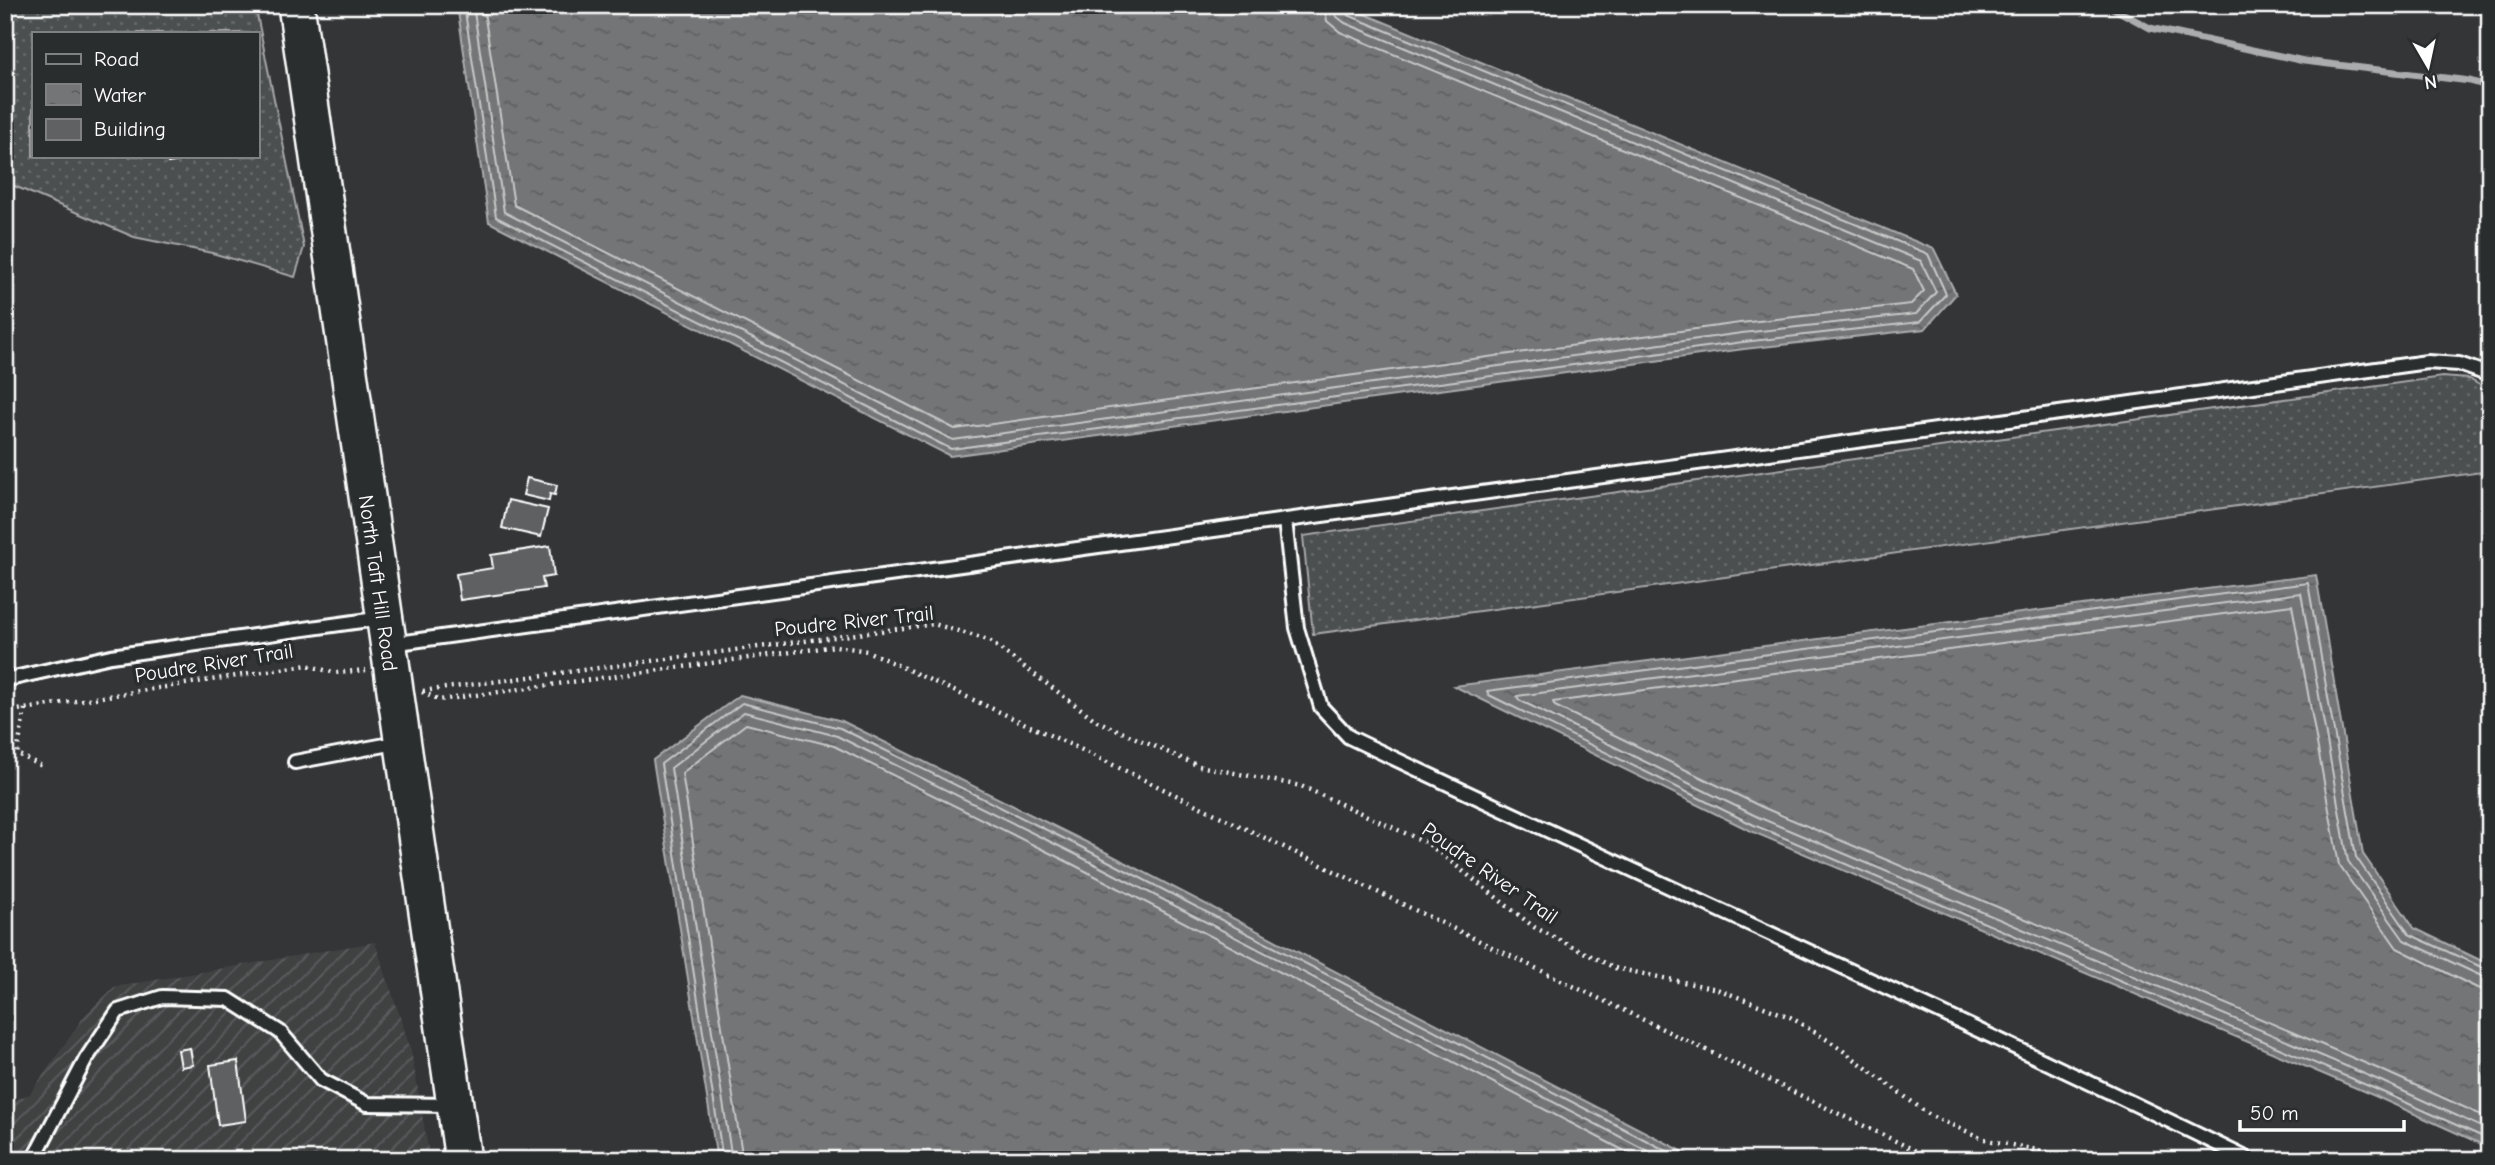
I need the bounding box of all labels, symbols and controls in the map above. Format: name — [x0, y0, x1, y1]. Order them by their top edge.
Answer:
legend — [32, 32, 259, 158]
north arrow — [2394, 32, 2464, 102]
text: Road — [94, 47, 139, 71]
text: N — [2423, 70, 2438, 94]
text: Water — [94, 83, 147, 107]
text: Building — [94, 117, 166, 141]
street label: North Taft Hill Road — [354, 493, 402, 673]
street label: Poudre River Trail — [773, 601, 935, 641]
street label: Poudre River Trail — [133, 639, 295, 687]
street label: Poudre River Trail — [1418, 817, 1562, 929]
scale bar — [2240, 1088, 2404, 1132]
text: 50 m — [2250, 1101, 2299, 1125]

